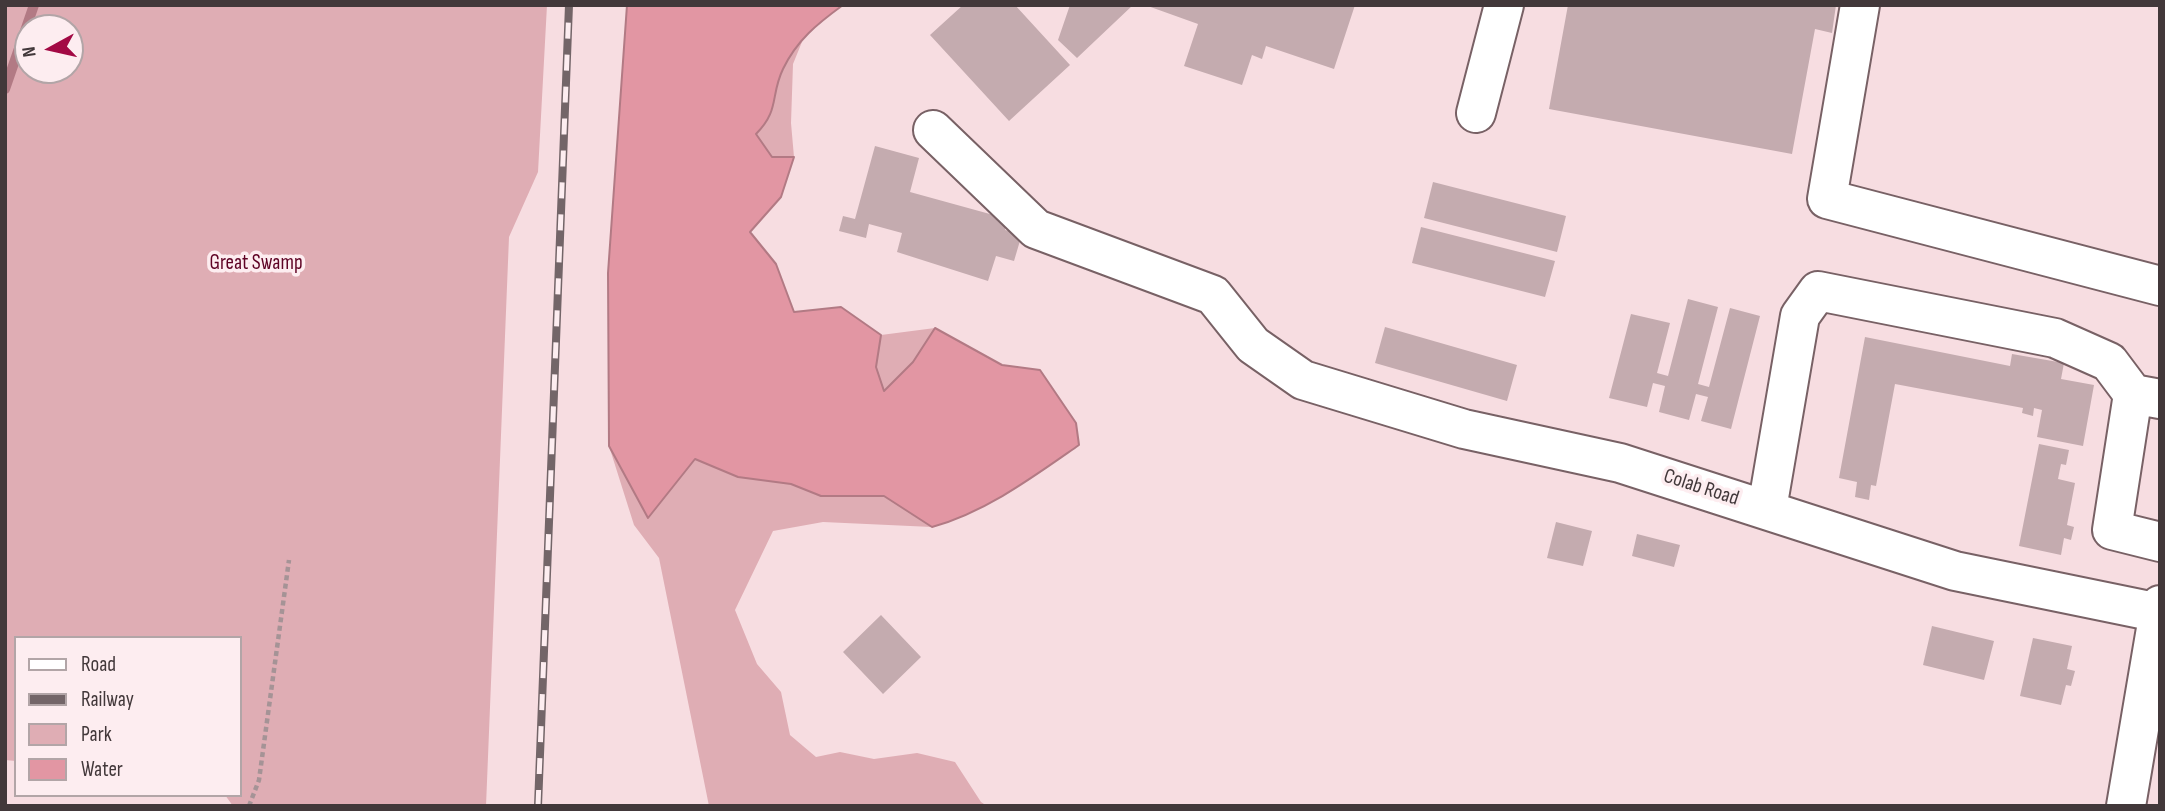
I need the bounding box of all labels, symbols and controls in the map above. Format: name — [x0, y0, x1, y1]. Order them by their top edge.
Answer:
north arrow — [14, 14, 84, 84]
text: N — [18, 45, 42, 58]
park label: Great Swamp — [209, 251, 303, 277]
street label: Colab Road — [1660, 464, 1742, 512]
legend — [14, 636, 242, 797]
text: Road — [81, 652, 116, 677]
text: Railway — [81, 687, 134, 712]
text: Park — [81, 722, 112, 747]
text: Water — [81, 757, 123, 782]

